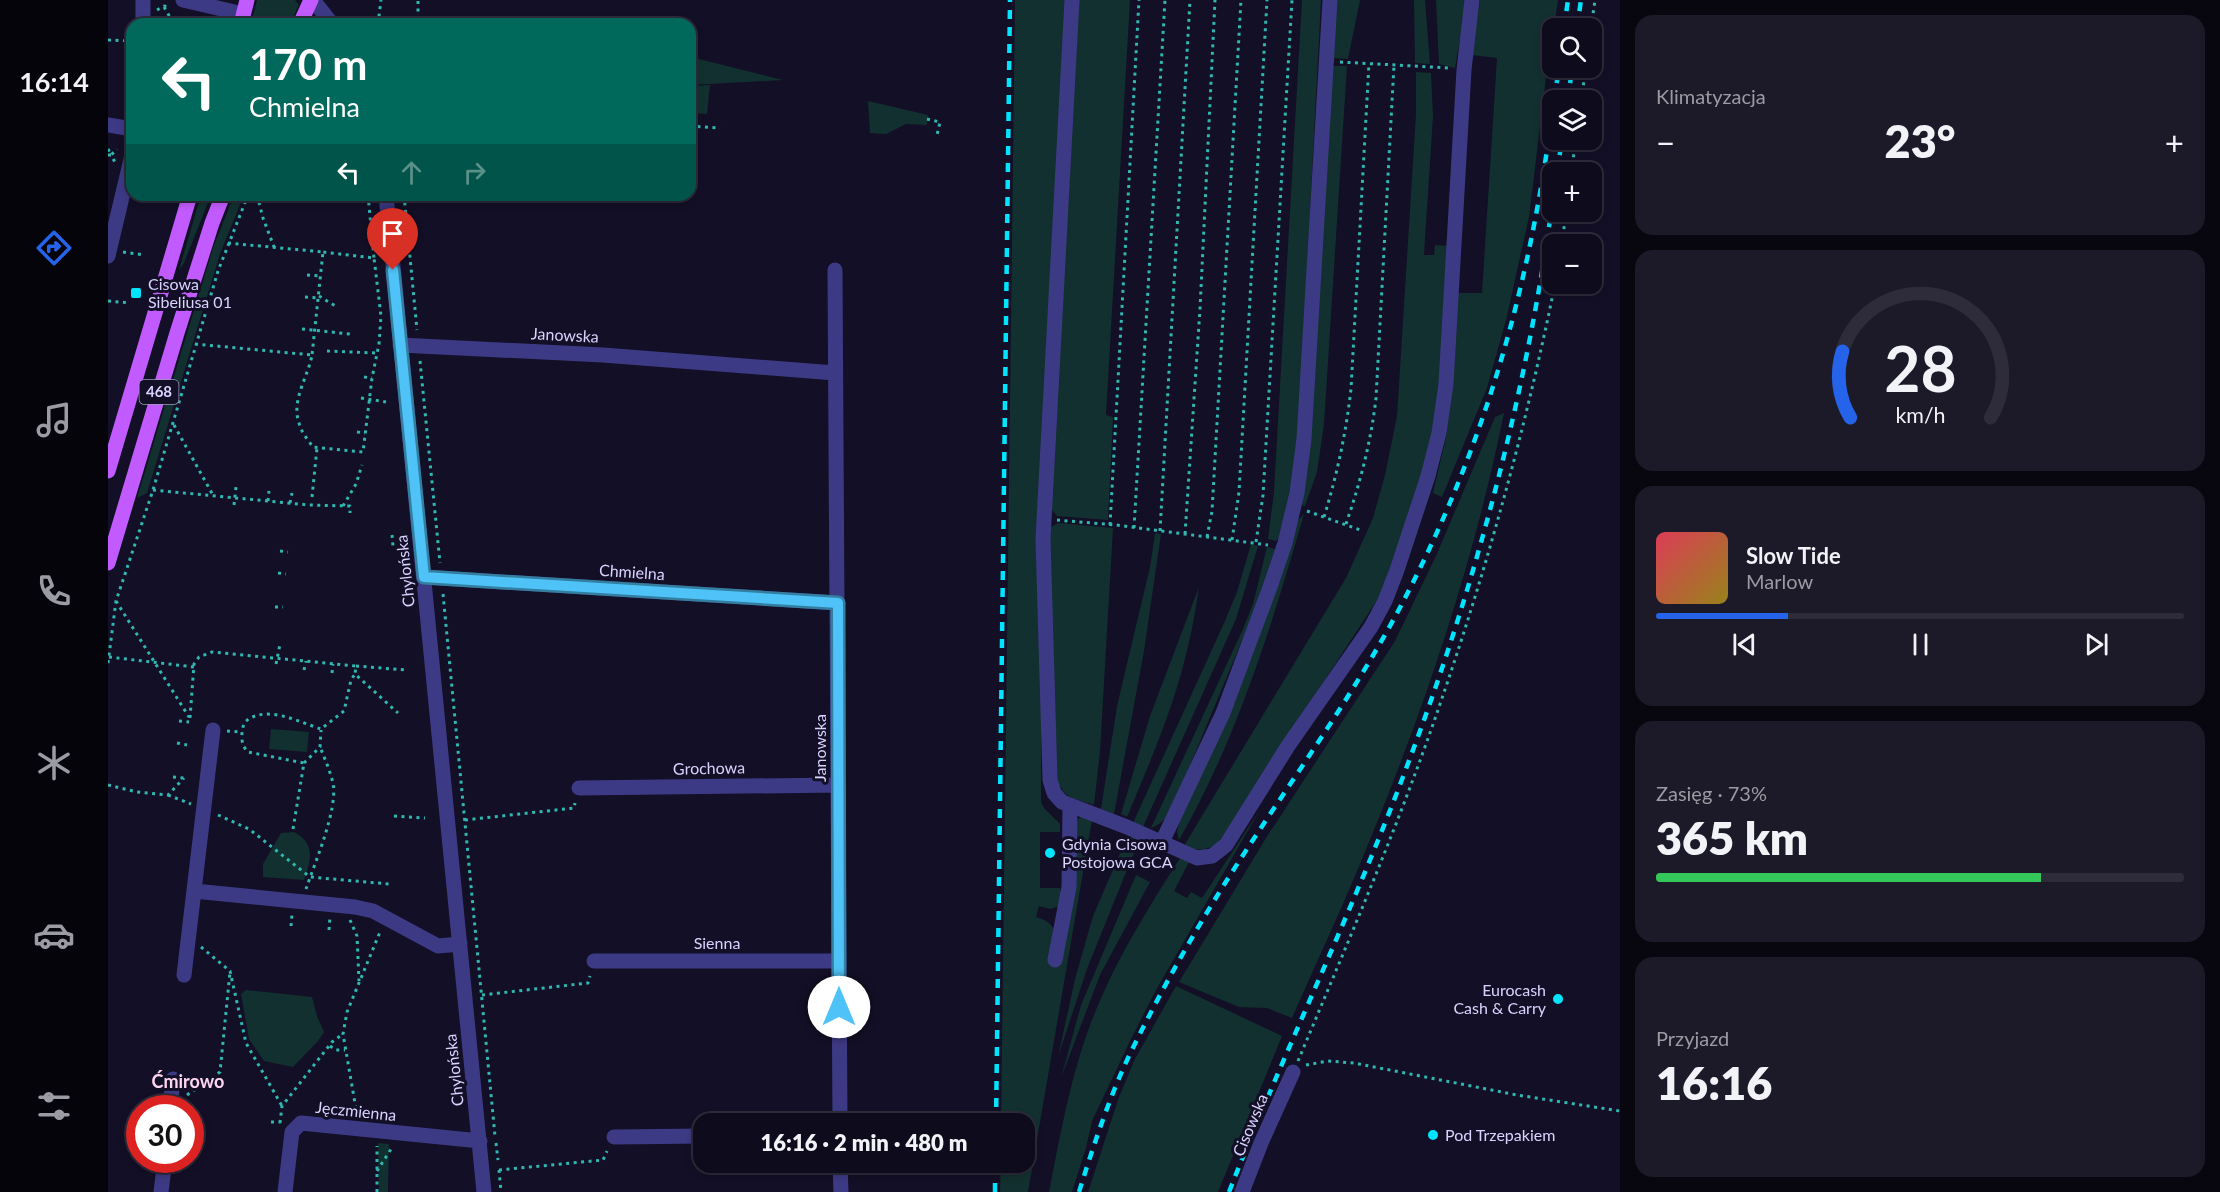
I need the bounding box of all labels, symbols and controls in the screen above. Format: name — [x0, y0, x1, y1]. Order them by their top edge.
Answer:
map controls — [1542, 18, 1602, 294]
button: search — [1542, 18, 1602, 78]
text: 170 m — [249, 39, 367, 89]
icon: left — [150, 42, 228, 120]
text: 16:14 — [19, 65, 89, 98]
text: Klimatyzacja — [1656, 84, 1766, 108]
text: Chmielna — [249, 90, 360, 123]
button: layers — [1542, 90, 1602, 150]
text: 23° — [1885, 114, 1955, 168]
text: − — [1656, 122, 1675, 162]
text: + — [2165, 122, 2184, 162]
icon: left — [332, 156, 365, 189]
icon: ahead — [395, 156, 428, 189]
icon: right — [458, 156, 491, 189]
button: + — [1542, 162, 1602, 222]
pin — [367, 208, 418, 270]
icon: arrive — [376, 217, 409, 250]
icon: directions — [33, 227, 75, 269]
button: − — [1542, 234, 1602, 294]
place label: Cisowa Sibeliusa 01 — [148, 274, 232, 311]
marker: Cisowa Sibeliusa 01 — [129, 286, 143, 300]
street label: Janowska — [531, 323, 599, 346]
text: 28 — [1884, 330, 1956, 405]
road number: 468 — [140, 380, 178, 404]
icon: music — [33, 399, 75, 441]
text: km/h — [1895, 402, 1945, 428]
street label: Chylońska — [391, 534, 418, 608]
text: Slow Tide — [1746, 542, 1841, 569]
street label: Chmielna — [599, 560, 665, 583]
text: Marlow — [1746, 569, 1813, 593]
icon: phone — [33, 570, 75, 612]
icon: previous — [1728, 628, 1761, 661]
icon: pause — [1904, 628, 1937, 661]
icon: next — [2080, 628, 2113, 661]
street label: Janowska — [810, 714, 829, 782]
icon: climate — [33, 742, 75, 784]
street label: Grochowa — [673, 757, 745, 778]
text: Zasięg · 73% — [1656, 781, 1767, 805]
text: 365 km — [1656, 811, 1808, 865]
place label: Gdynia Cisowa Postojowa GCA — [1062, 834, 1173, 871]
marker: Gdynia Cisowa Postojowa GCA — [1043, 846, 1057, 860]
icon: car — [33, 914, 75, 956]
street label: Sienna — [694, 933, 740, 952]
position arrow — [807, 975, 871, 1039]
place label: Eurocash Cash & Carry — [1453, 980, 1547, 1017]
marker: Eurocash Cash & Carry — [1551, 992, 1565, 1006]
text: Przyjazd — [1656, 1026, 1729, 1050]
street label: Chylońska — [440, 1033, 467, 1107]
text: 16:16 — [1656, 1056, 1772, 1110]
district label: Ćmirowo — [152, 1070, 224, 1092]
icon: filters — [33, 1085, 75, 1127]
street label: Cisowska — [1228, 1091, 1271, 1159]
speed limit sign: 30 — [126, 1095, 204, 1173]
street label: Jęczmienna — [315, 1097, 397, 1124]
place label: Pod Trzepakiem — [1445, 1125, 1555, 1144]
marker: Pod Trzepakiem — [1426, 1128, 1440, 1142]
text: 16:16 · 2 min · 480 m — [761, 1129, 967, 1156]

